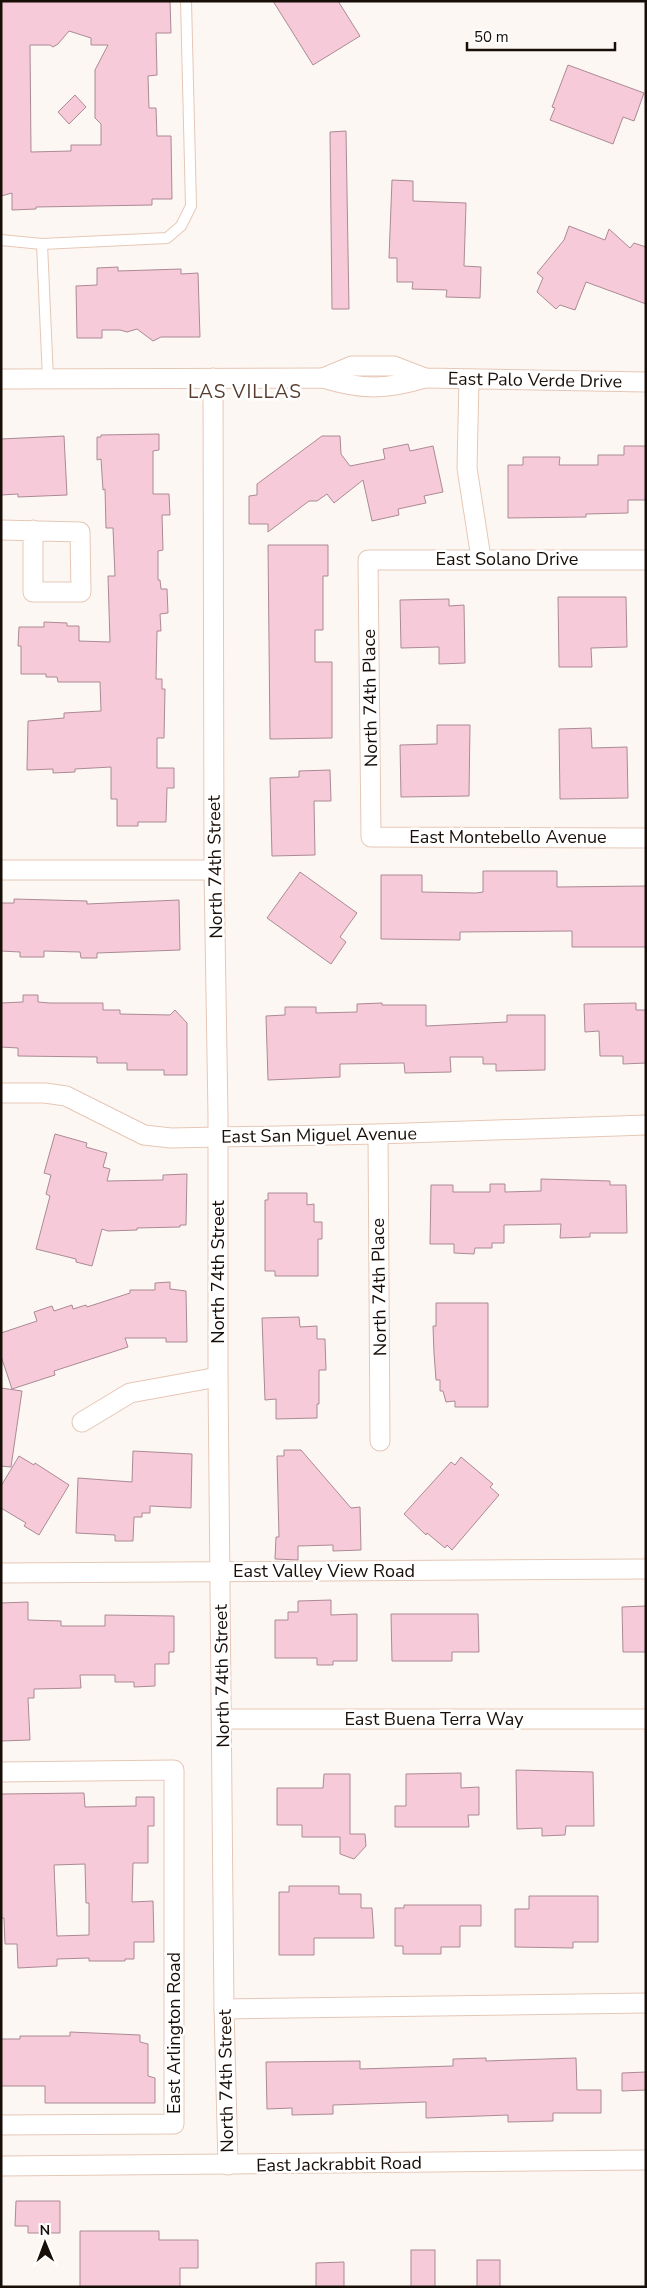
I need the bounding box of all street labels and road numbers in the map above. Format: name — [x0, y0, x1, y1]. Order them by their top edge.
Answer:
street label: East Palo Verde Drive — [448, 366, 622, 394]
street label: East Solano Drive — [436, 547, 578, 571]
street label: North 74th Place — [357, 629, 383, 767]
street label: North 74th Street — [202, 794, 228, 939]
street label: East Montebello Avenue — [409, 825, 607, 849]
street label: East San Miguel Avenue — [221, 1121, 417, 1149]
street label: North 74th Street — [206, 1200, 230, 1344]
street label: North 74th Place — [366, 1218, 392, 1356]
street label: East Valley View Road — [233, 1559, 415, 1583]
street label: North 74th Street — [209, 1603, 235, 1748]
street label: East Buena Terra Way — [344, 1707, 524, 1731]
street label: East Arlington Road — [162, 1952, 186, 2114]
street label: North 74th Street — [213, 2008, 239, 2153]
street label: East Jackrabbit Road — [256, 2151, 422, 2177]

